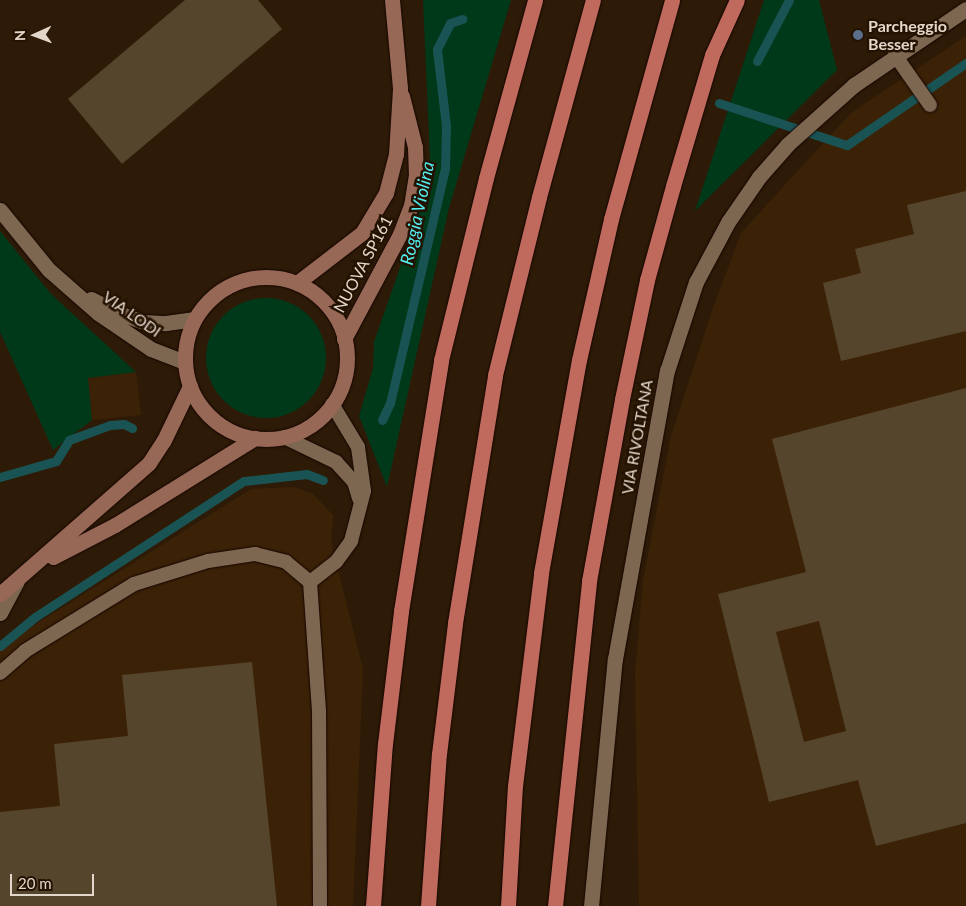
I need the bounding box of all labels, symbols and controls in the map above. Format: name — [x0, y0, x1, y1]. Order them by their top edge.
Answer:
north arrow — [10, 10, 60, 60]
place label: Parcheggio Besser — [868, 16, 947, 54]
marker: Parcheggio Besser — [852, 29, 864, 41]
text: N — [11, 30, 28, 41]
water label: Roggia Violina — [395, 159, 439, 267]
street label: NUOVA SP161 — [329, 212, 397, 316]
street label: VIA LODI — [99, 287, 165, 341]
street label: VIA RIVOLTANA — [617, 378, 657, 496]
scale bar — [12, 864, 96, 896]
text: 20 m — [18, 874, 52, 892]

